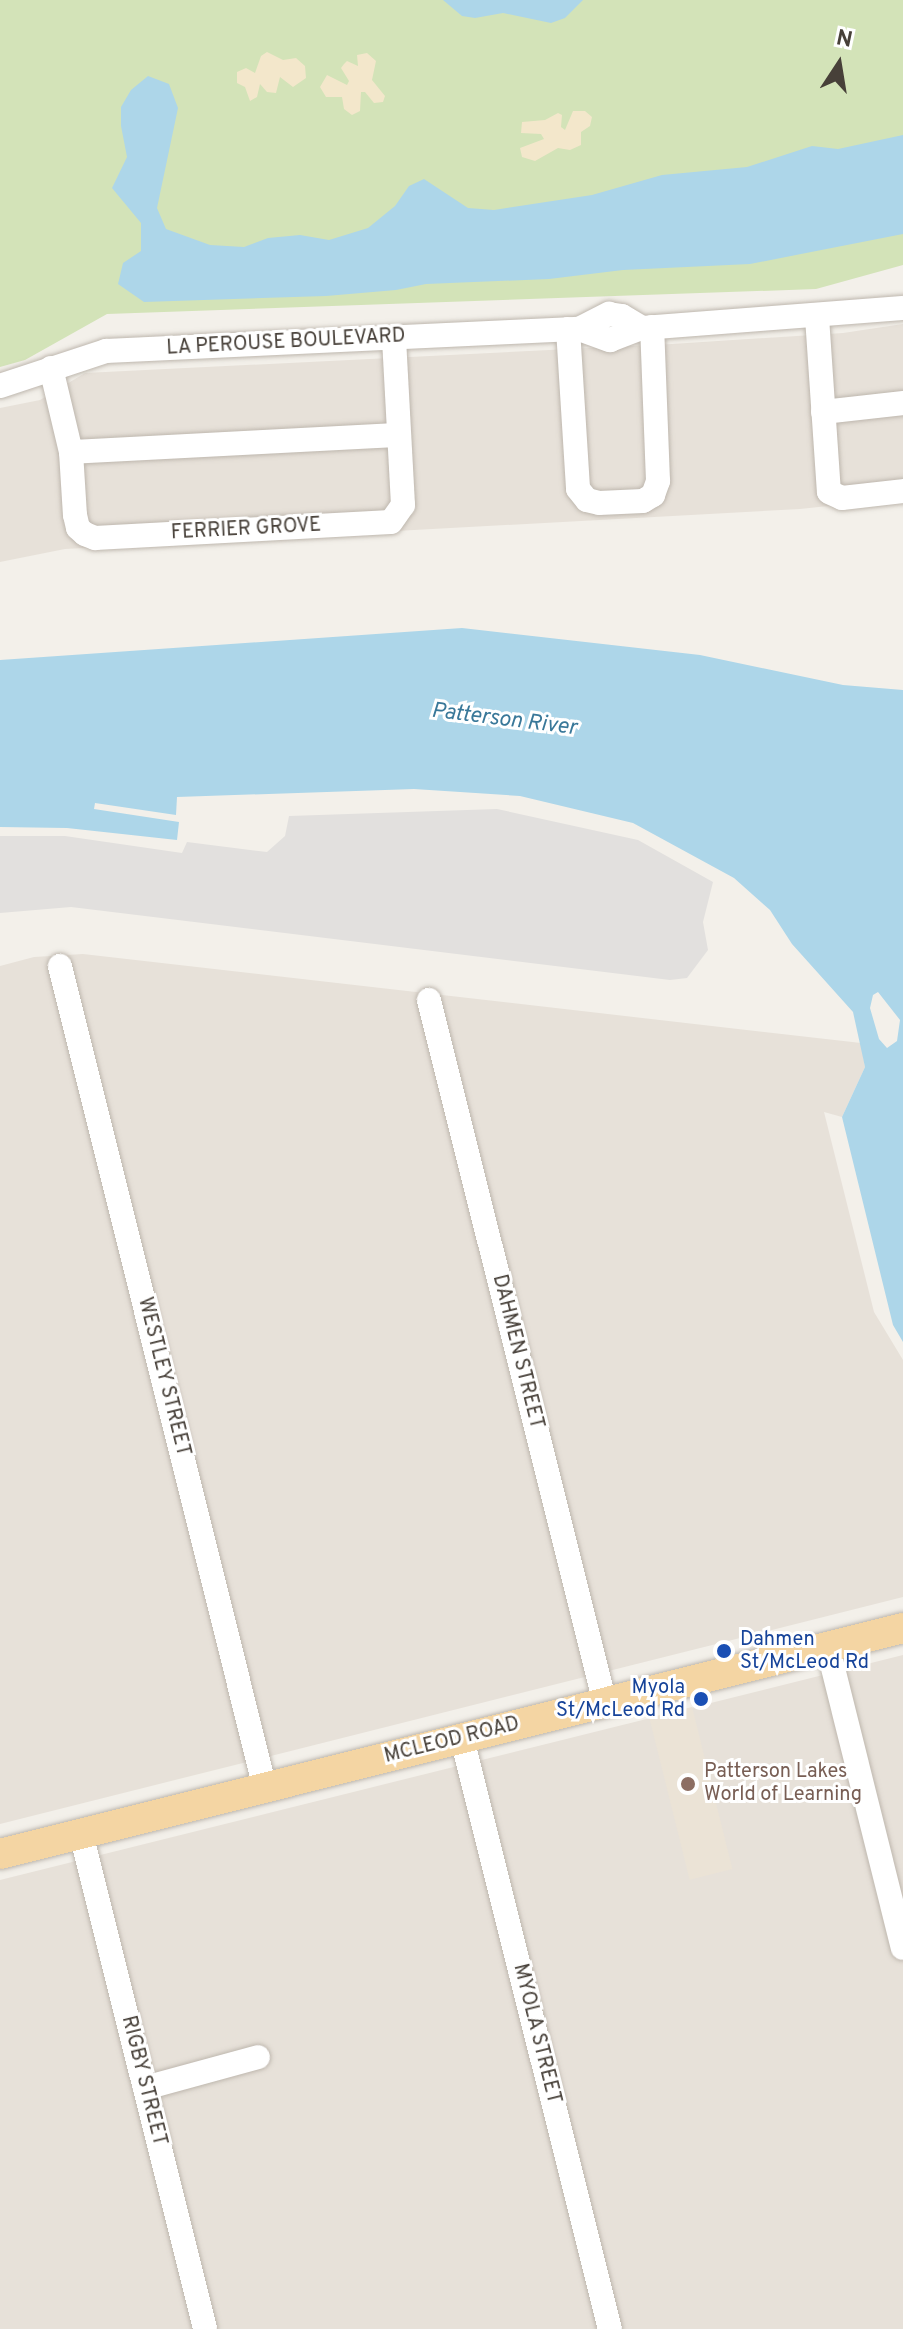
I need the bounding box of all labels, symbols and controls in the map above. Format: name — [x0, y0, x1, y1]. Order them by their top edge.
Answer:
north arrow — [799, 24, 879, 104]
text: N — [834, 25, 855, 55]
street label: LA PEROUSE BOULEVARD — [165, 325, 407, 361]
street label: FERRIER GROVE — [170, 514, 322, 546]
water label: Patterson River — [430, 698, 578, 742]
street label: DAHMEN STREET — [486, 1272, 548, 1432]
street label: WESTLEY STREET — [132, 1295, 194, 1459]
place label: Dahmen St/McLeod Rd — [740, 1628, 869, 1675]
marker: Dahmen St/McLeod Rd — [715, 1642, 733, 1660]
place label: Myola St/McLeod Rd — [556, 1676, 685, 1723]
marker: Myola St/McLeod Rd — [692, 1690, 710, 1708]
street label: MCLEOD ROAD — [382, 1713, 522, 1769]
place label: Patterson Lakes World of Learning — [704, 1760, 862, 1807]
marker: Patterson Lakes World of Learning — [679, 1775, 697, 1793]
street label: MYOLA STREET — [507, 1961, 565, 2107]
street label: RIGBY STREET — [115, 2013, 171, 2149]

